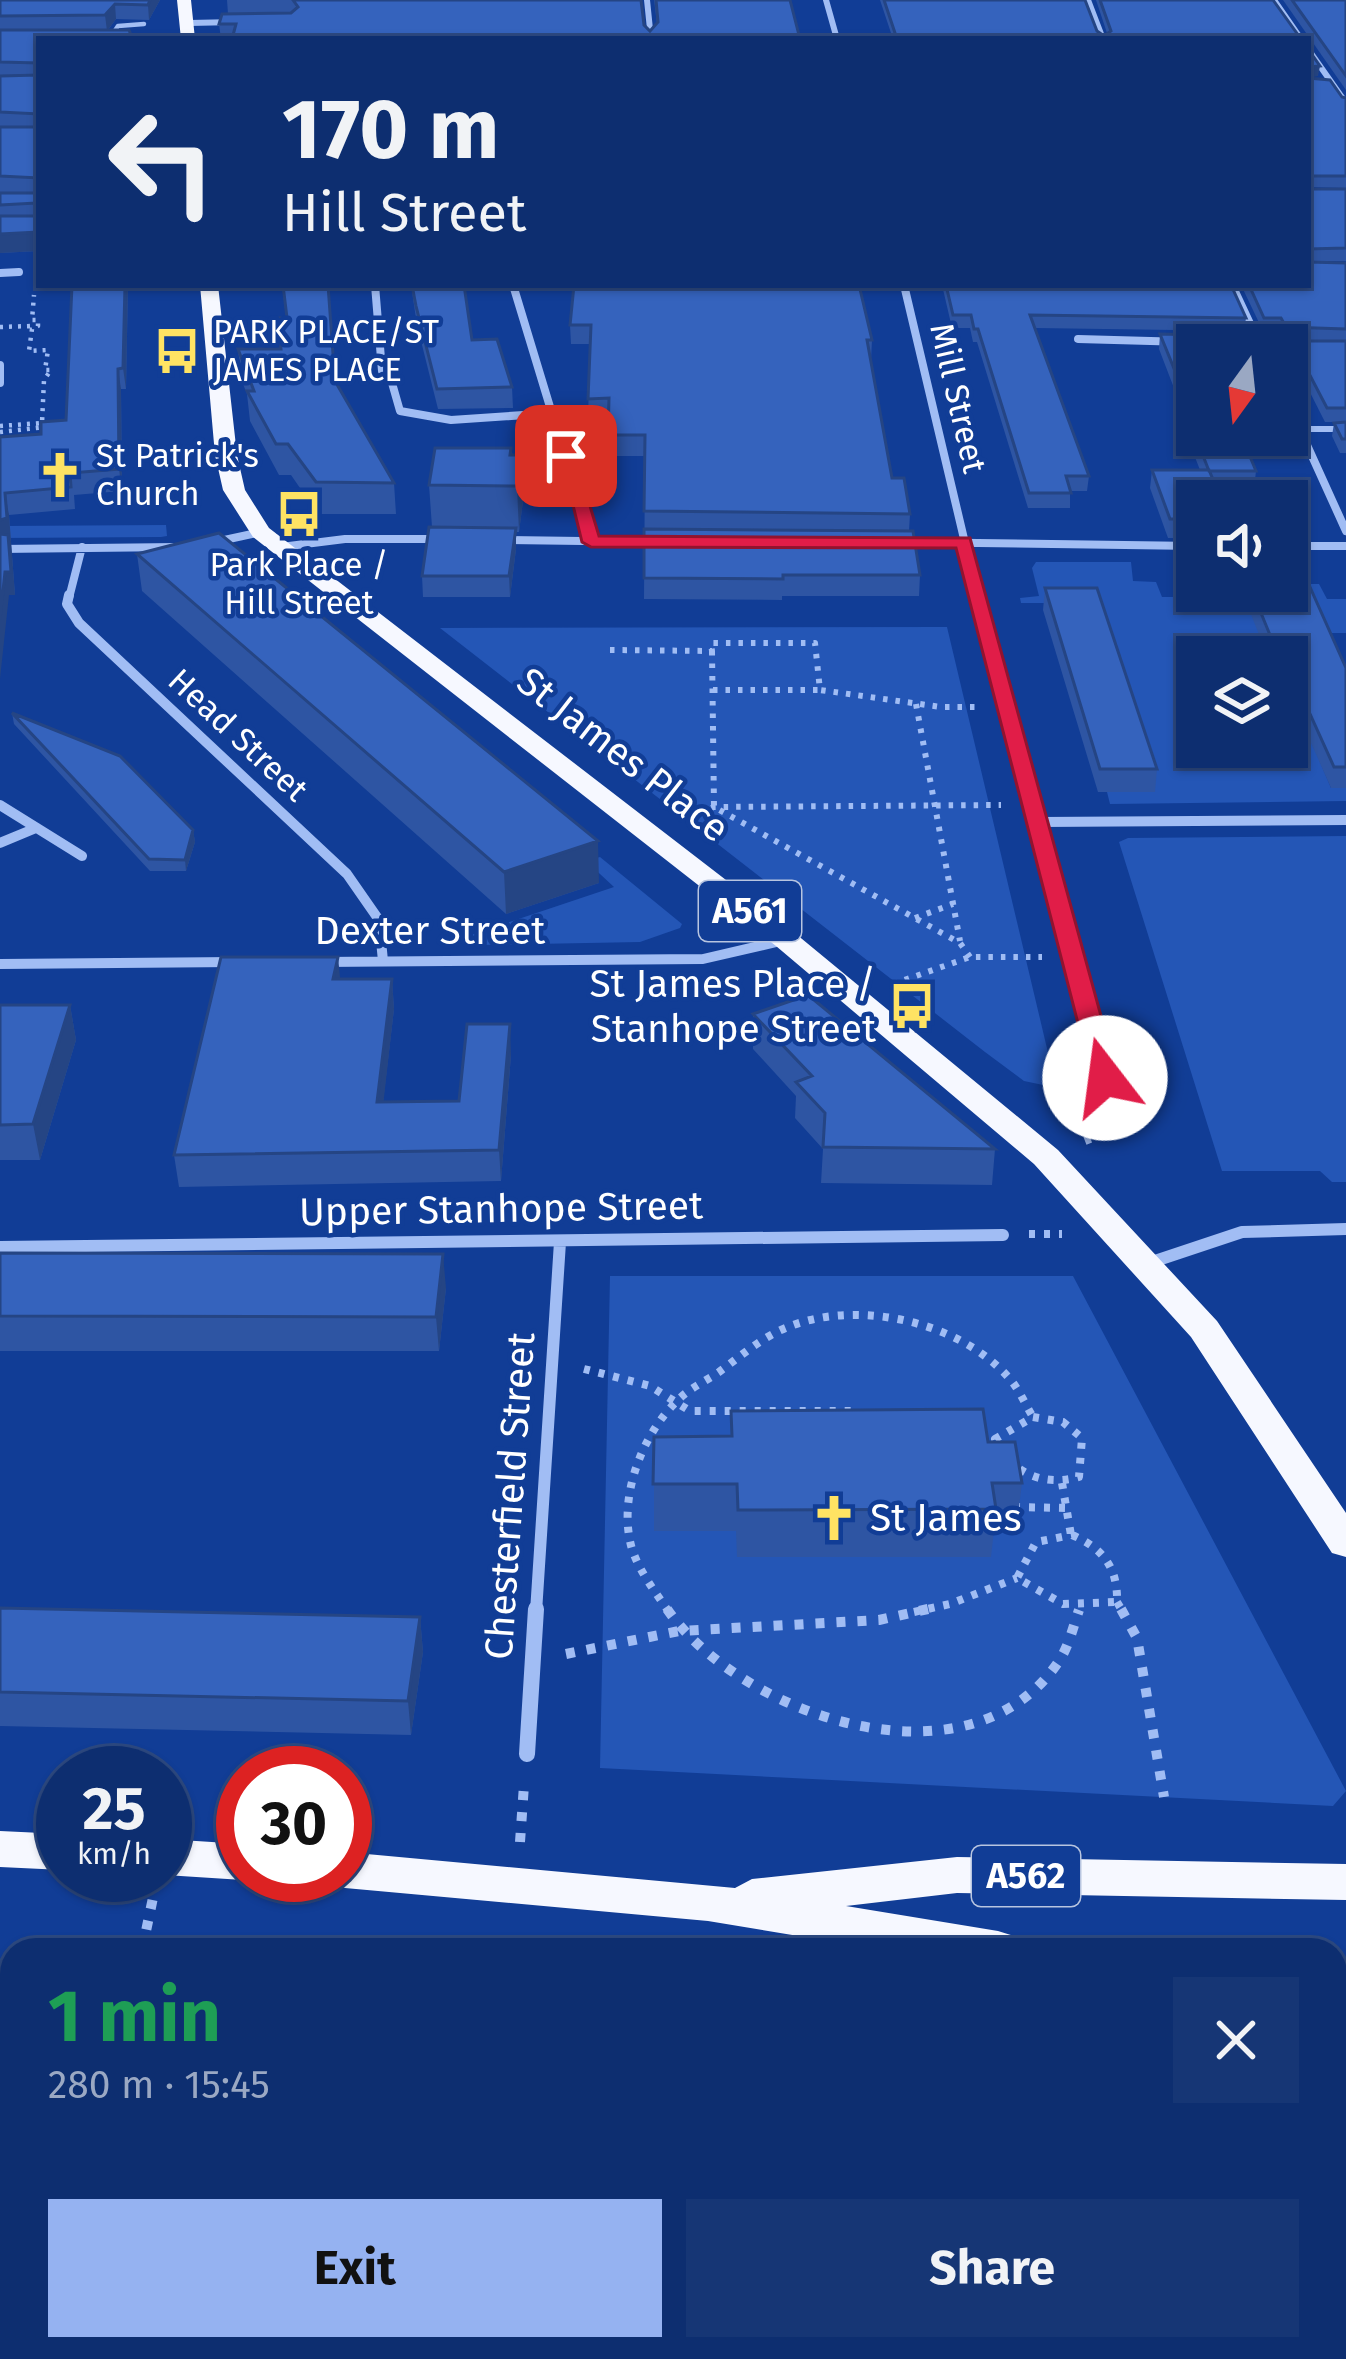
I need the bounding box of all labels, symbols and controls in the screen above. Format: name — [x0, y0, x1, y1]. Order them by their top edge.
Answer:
text: 170 m — [282, 79, 499, 180]
icon: left — [84, 84, 240, 240]
text: Hill Street — [282, 181, 526, 245]
place label: PARK PLACE/ST JAMES PLACE — [213, 312, 439, 390]
street label: Mill Street — [921, 319, 995, 477]
north arrow — [1176, 324, 1308, 456]
map controls — [1176, 324, 1308, 768]
bus stop icon: PARK PLACE/ST JAMES PLACE — [152, 326, 202, 376]
pin — [515, 405, 617, 507]
icon: arrive — [533, 423, 599, 489]
place label: St Patrick's Church — [96, 436, 259, 514]
church icon: St Patrick's Church — [35, 450, 85, 500]
button: sound — [1176, 480, 1308, 612]
bus stop icon: Park Place / Hill Street — [274, 489, 324, 539]
place label: Park Place / Hill Street — [210, 545, 389, 623]
button: layers — [1176, 636, 1308, 768]
street label: St James Place — [508, 658, 738, 852]
street label: Head Street — [160, 660, 316, 810]
road number: A561 — [699, 881, 801, 941]
street label: Dexter Street — [315, 908, 546, 954]
place label: St James Place / Stanhope Street — [590, 961, 877, 1052]
bus stop icon: St James Place / Stanhope Street — [887, 981, 937, 1031]
position arrow — [1042, 1015, 1168, 1141]
street label: Upper Stanhope Street — [299, 1182, 704, 1236]
street label: Chesterfield Street — [476, 1330, 544, 1661]
church icon: St James — [809, 1493, 859, 1543]
place label: St James — [870, 1495, 1022, 1541]
speed limit sign: 30 — [216, 1746, 372, 1902]
text: 25 — [82, 1773, 146, 1845]
text: km/h — [77, 1836, 151, 1872]
road number: A562 — [972, 1846, 1080, 1906]
text: 1 min — [48, 1974, 221, 2060]
button: close — [1173, 1977, 1299, 2103]
text: 280 m · 15:45 — [48, 2062, 270, 2108]
button: Exit — [48, 2199, 662, 2337]
button: Share — [686, 2199, 1299, 2337]

